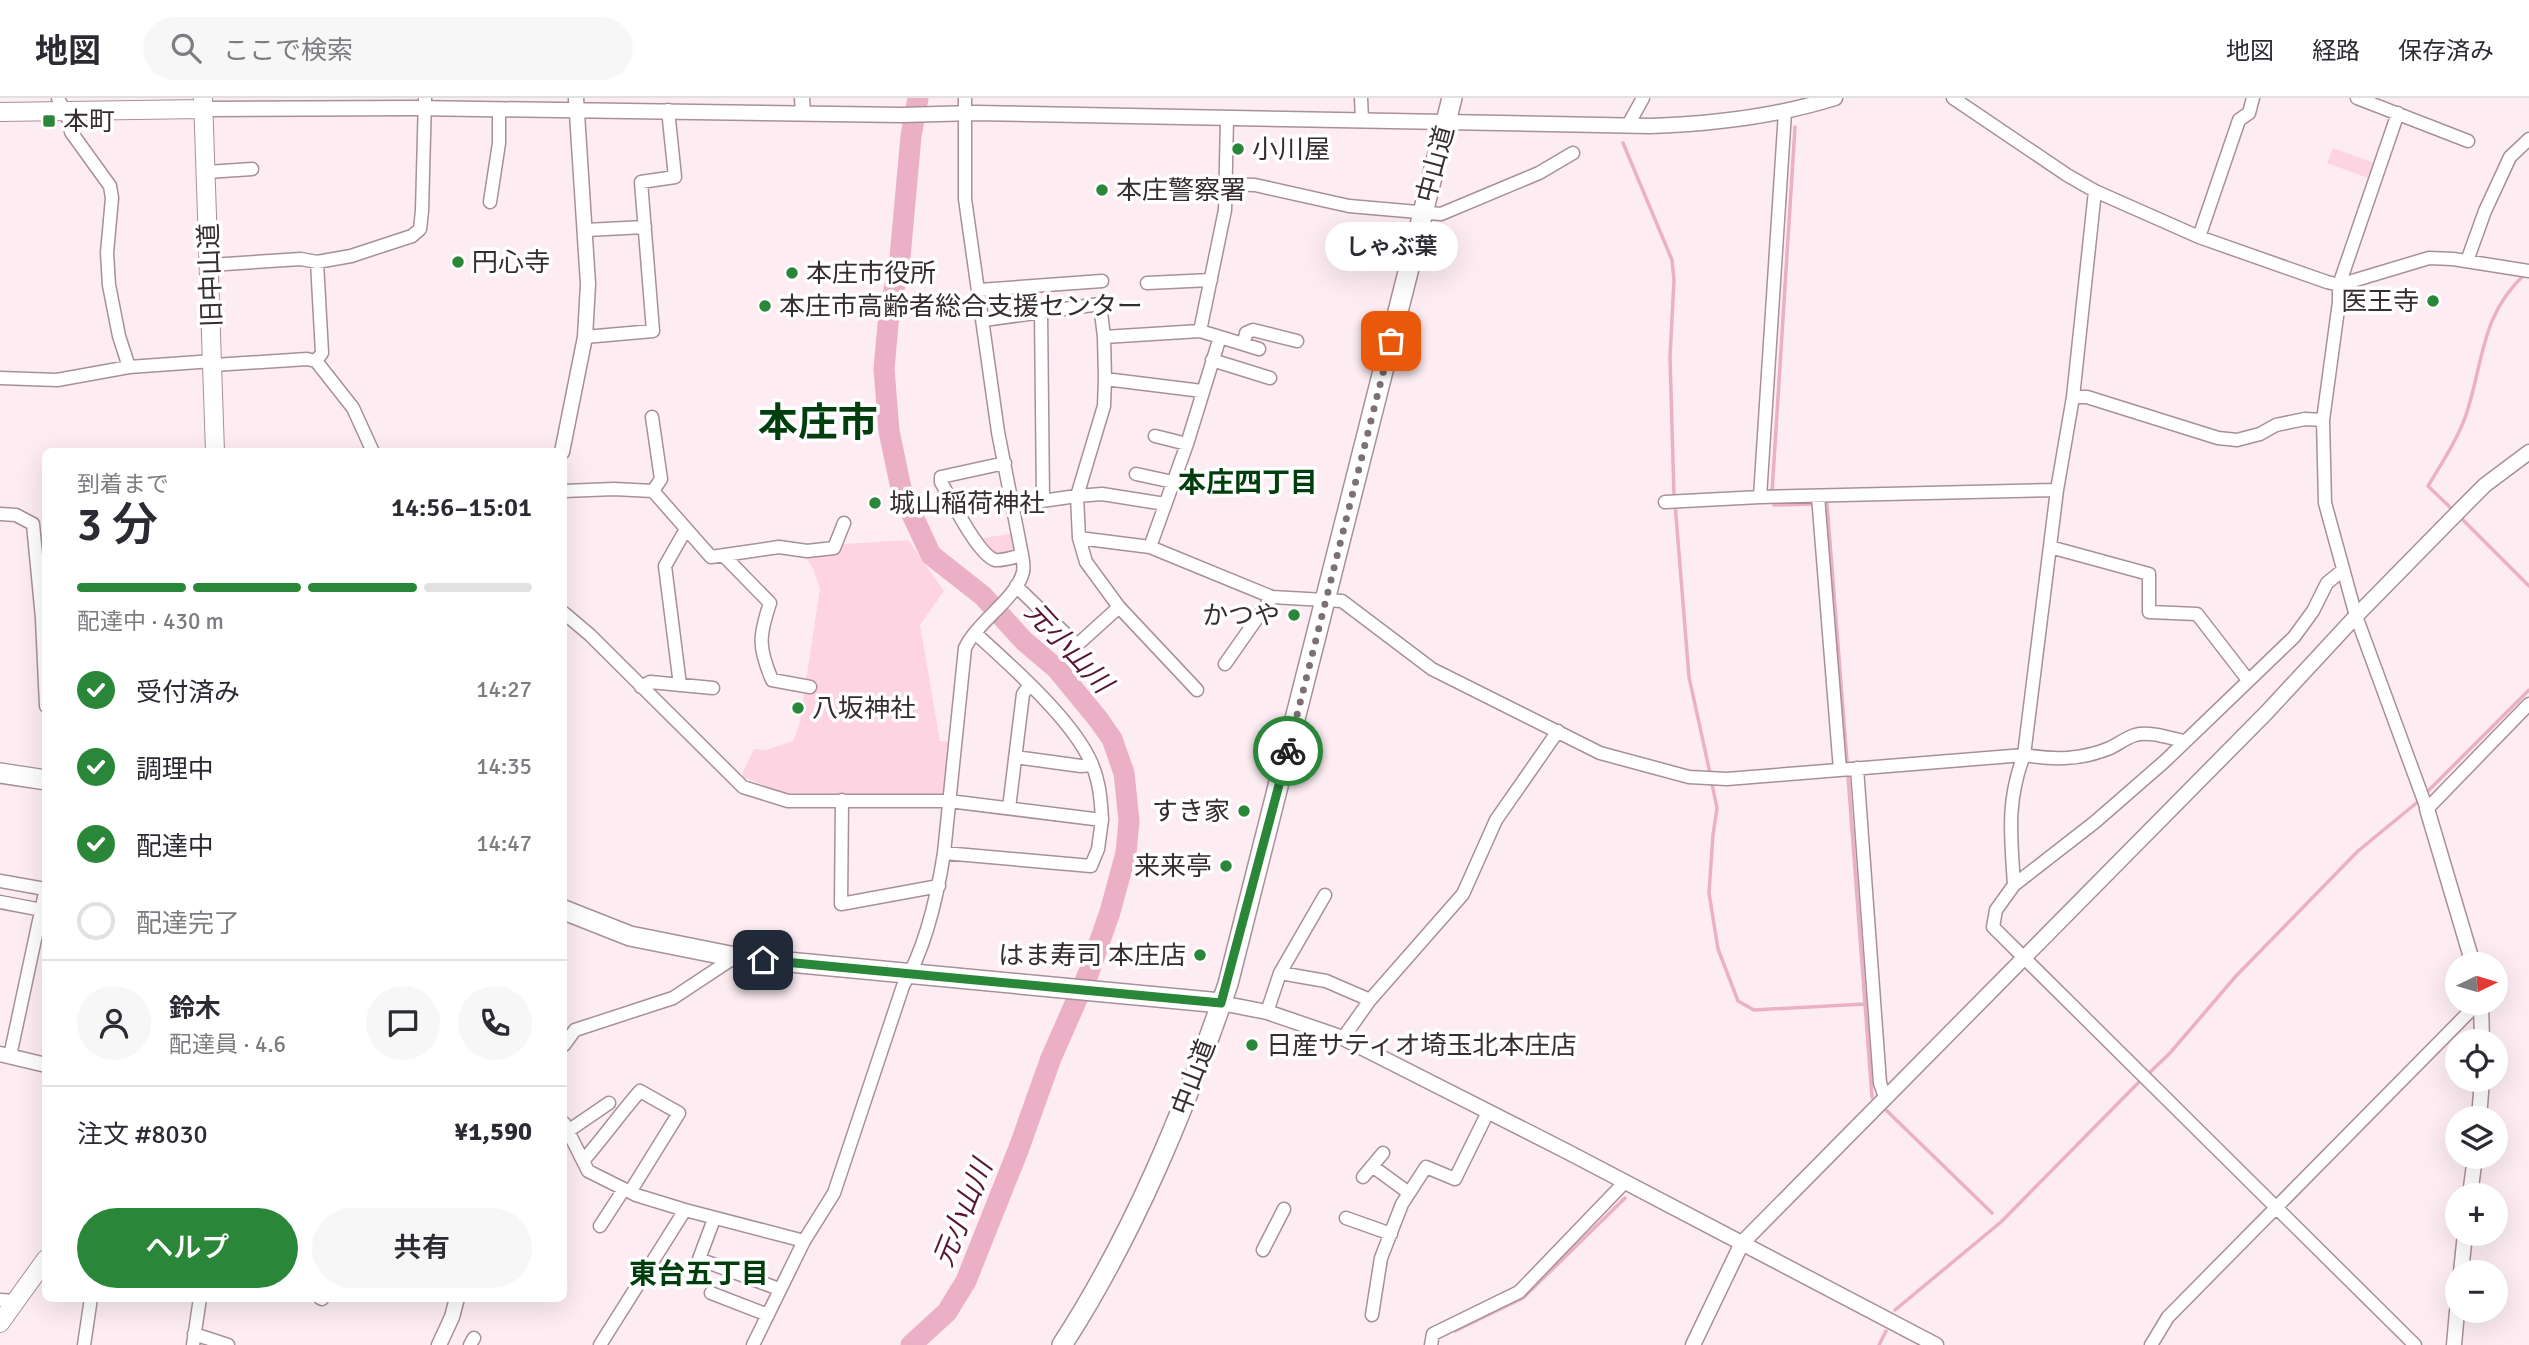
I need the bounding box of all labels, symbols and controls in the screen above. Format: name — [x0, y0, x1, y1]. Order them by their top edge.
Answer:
search box — [143, 17, 633, 80]
icon: search — [167, 29, 205, 67]
text: 地図 — [35, 31, 101, 72]
text: ここで検索 — [223, 35, 353, 67]
text: 地図 — [2226, 36, 2274, 66]
text: 経路 — [2312, 36, 2360, 66]
text: 保存済み — [2398, 36, 2494, 66]
place label: 本町 — [63, 106, 115, 138]
marker: 本町 — [41, 113, 57, 129]
street label: 中山道 — [1410, 122, 1462, 206]
place label: 小川屋 — [1252, 134, 1330, 166]
marker: 小川屋 — [1230, 141, 1246, 157]
place label: 本庄警察署 — [1116, 175, 1246, 207]
marker: 本庄警察署 — [1094, 182, 1110, 198]
street label: 旧中山道 — [193, 222, 229, 327]
callout: しゃぶ葉 — [1324, 222, 1458, 271]
text: しゃぶ葉 — [1346, 232, 1438, 261]
place label: 円心寺 — [472, 247, 550, 279]
marker: 円心寺 — [450, 254, 466, 270]
place label: 本庄市役所 — [806, 258, 936, 290]
marker: 本庄市役所 — [784, 265, 800, 281]
place label: 医王寺 — [2341, 286, 2419, 318]
place label: 本庄市高齢者総合支援センター — [779, 291, 1143, 323]
marker: 医王寺 — [2425, 293, 2441, 309]
marker: 本庄市高齢者総合支援センター — [757, 298, 773, 314]
pin — [1361, 311, 1421, 371]
icon: bag — [1372, 322, 1410, 360]
district label: 本庄市 — [758, 398, 878, 448]
district label: 本庄四丁目 — [1178, 466, 1318, 500]
text: 到着まで — [77, 470, 169, 499]
place label: 城山稲荷神社 — [889, 488, 1045, 520]
text: 14:56–15:01 — [391, 492, 532, 524]
marker: 城山稲荷神社 — [867, 495, 883, 511]
text: 3 分 — [77, 497, 158, 553]
water label: 元小山川 — [1018, 595, 1121, 702]
place label: かつや — [1202, 600, 1280, 632]
text: 配達中 · 430 m — [77, 607, 224, 636]
marker: かつや — [1286, 607, 1302, 623]
icon: check — [77, 671, 115, 709]
text: 14:27 — [476, 675, 532, 704]
text: 受付済み — [136, 677, 240, 709]
place label: 八坂神社 — [812, 693, 916, 725]
marker: 八坂神社 — [790, 700, 806, 716]
courier — [1253, 716, 1323, 786]
icon: bike — [1269, 732, 1307, 770]
icon: check — [77, 748, 115, 786]
text: 14:35 — [476, 752, 532, 781]
text: 調理中 — [136, 754, 214, 786]
place label: すき家 — [1152, 796, 1230, 828]
marker: すき家 — [1236, 803, 1252, 819]
icon: check — [77, 825, 115, 863]
text: 14:47 — [476, 829, 532, 858]
text: 配達中 — [136, 831, 214, 863]
place label: 来来亭 — [1134, 851, 1212, 883]
marker: 来来亭 — [1218, 858, 1234, 874]
text: 配達完了 — [136, 908, 240, 940]
pin — [733, 930, 793, 990]
place label: はま寿司 本庄店 — [998, 940, 1186, 972]
icon: home — [744, 941, 782, 979]
marker: はま寿司 本庄店 — [1192, 947, 1208, 963]
north arrow — [2445, 952, 2508, 1015]
map controls — [2445, 952, 2508, 1323]
button: person — [77, 986, 151, 1060]
button: chat — [366, 986, 440, 1060]
button: phone — [458, 986, 532, 1060]
text: 鈴木 — [169, 993, 221, 1025]
button: locate — [2445, 1029, 2508, 1092]
text: 配達員 · 4.6 — [169, 1030, 286, 1059]
place label: 日産サティオ埼玉北本庄店 — [1266, 1030, 1576, 1062]
street label: 中山道 — [1165, 1035, 1223, 1120]
marker: 日産サティオ埼玉北本庄店 — [1244, 1037, 1260, 1053]
button: layers — [2445, 1106, 2508, 1169]
text: ¥1,590 — [454, 1116, 532, 1148]
text: 注文 #8030 — [77, 1119, 208, 1151]
water label: 元小山川 — [926, 1152, 1001, 1272]
button: + — [2445, 1183, 2508, 1246]
button: ヘルプ — [77, 1208, 298, 1288]
button: 共有 — [312, 1208, 532, 1288]
district label: 東台五丁目 — [629, 1257, 769, 1291]
button: − — [2445, 1260, 2508, 1323]

